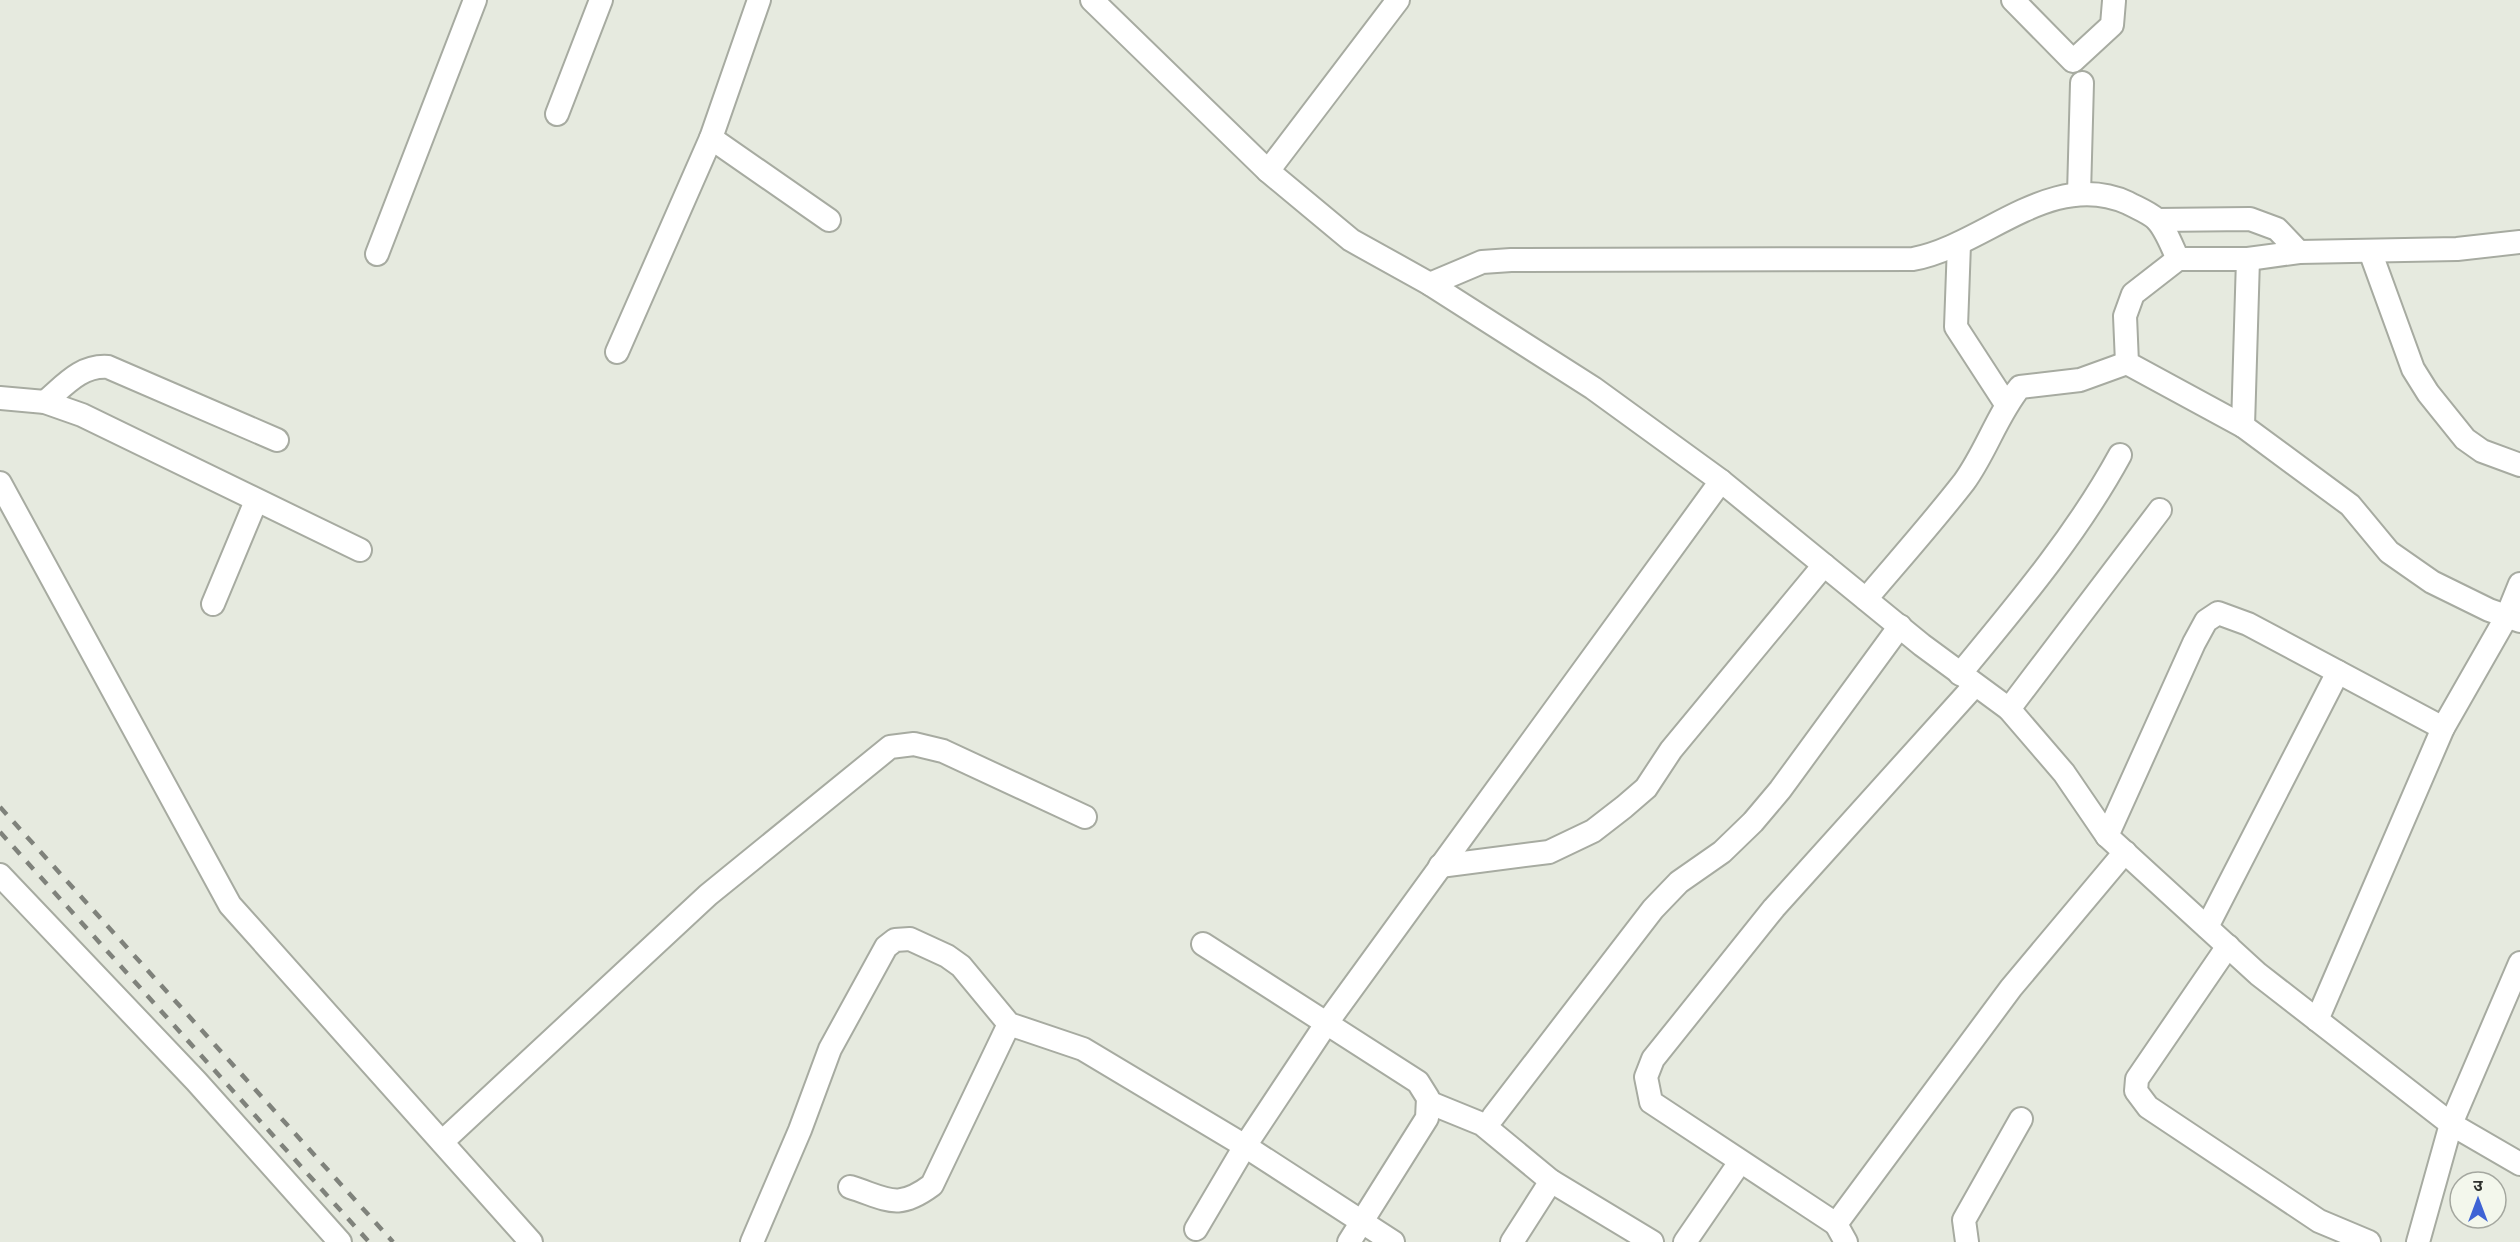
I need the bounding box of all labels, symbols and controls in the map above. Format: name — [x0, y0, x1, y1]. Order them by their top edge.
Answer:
north arrow — [2448, 1170, 2508, 1230]
text: उ — [2473, 1176, 2483, 1195]

